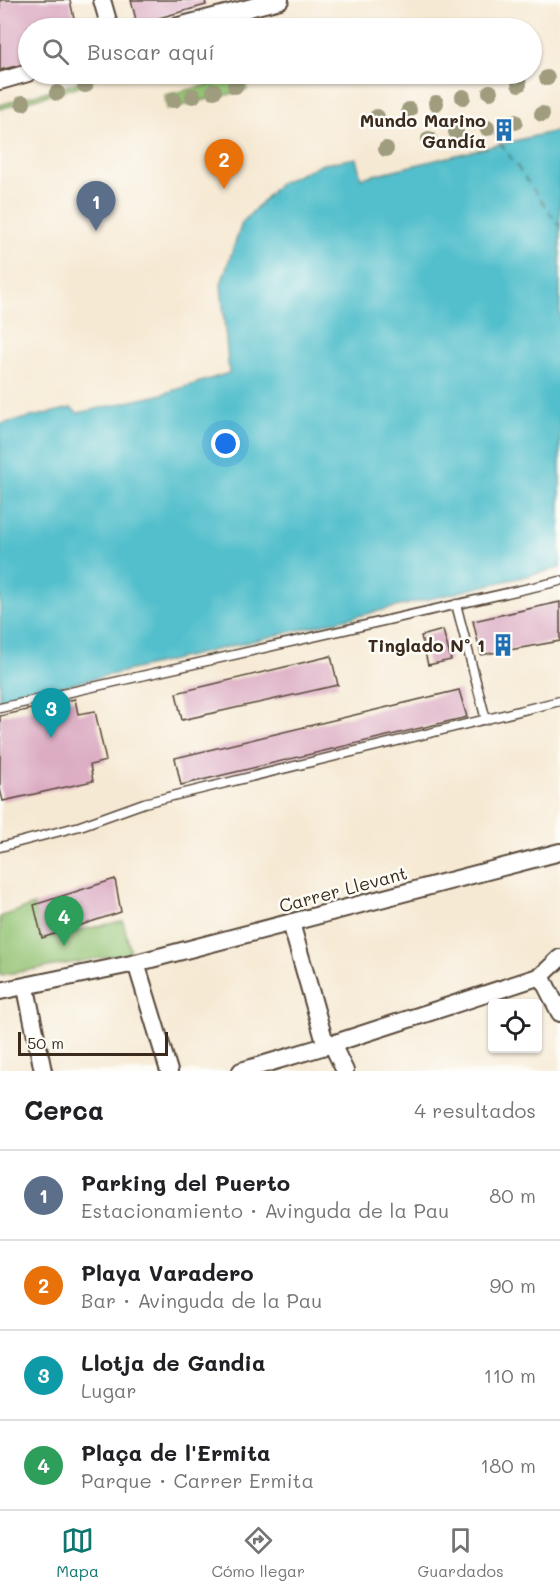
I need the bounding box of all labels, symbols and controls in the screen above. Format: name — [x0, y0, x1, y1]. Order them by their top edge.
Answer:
search box — [18, 18, 542, 84]
icon: search — [39, 35, 72, 68]
text: Buscar aquí — [87, 37, 215, 66]
place label: Mundo Marino Gandía — [360, 108, 486, 153]
building icon: Mundo Marino Gandía — [491, 117, 517, 143]
pin: 2 — [204, 140, 244, 189]
pin: 1 — [76, 182, 116, 231]
your location — [211, 429, 240, 458]
building icon: Tinglado Nº 1 — [490, 632, 516, 658]
place label: Tinglado Nº 1 — [368, 633, 485, 657]
pin: 3 — [32, 688, 70, 738]
street label: Carrer Llevant — [276, 860, 410, 918]
pin: 4 — [44, 896, 84, 946]
map controls — [488, 999, 542, 1053]
button: locate — [488, 999, 542, 1053]
scale bar — [18, 1029, 168, 1056]
text: 50 m — [27, 1032, 64, 1053]
text: Cerca — [24, 1093, 104, 1127]
text: 4 resultados — [414, 1097, 536, 1123]
text: Parking del Puerto — [81, 1168, 290, 1197]
text: 1 — [39, 1182, 48, 1208]
text: 80 m — [489, 1182, 536, 1208]
text: Estacionamiento · Avinguda de la Pau — [81, 1197, 449, 1223]
text: Playa Varadero — [81, 1258, 254, 1287]
text: 2 — [38, 1272, 49, 1298]
text: 90 m — [490, 1272, 536, 1298]
text: Bar · Avinguda de la Pau — [81, 1287, 322, 1313]
text: Llotja de Gandia — [81, 1348, 265, 1377]
text: 3 — [38, 1362, 50, 1388]
text: 110 m — [483, 1362, 536, 1388]
text: Lugar — [81, 1377, 137, 1403]
text: Plaça de l'Ermita — [81, 1438, 271, 1467]
text: 4 — [37, 1452, 50, 1478]
text: 180 m — [480, 1452, 536, 1478]
text: Parque · Carrer Ermita — [81, 1467, 314, 1493]
tab: Mapa — [56, 1524, 99, 1581]
tab: Cómo llegar — [211, 1524, 305, 1581]
tab: Guardados — [418, 1524, 504, 1581]

